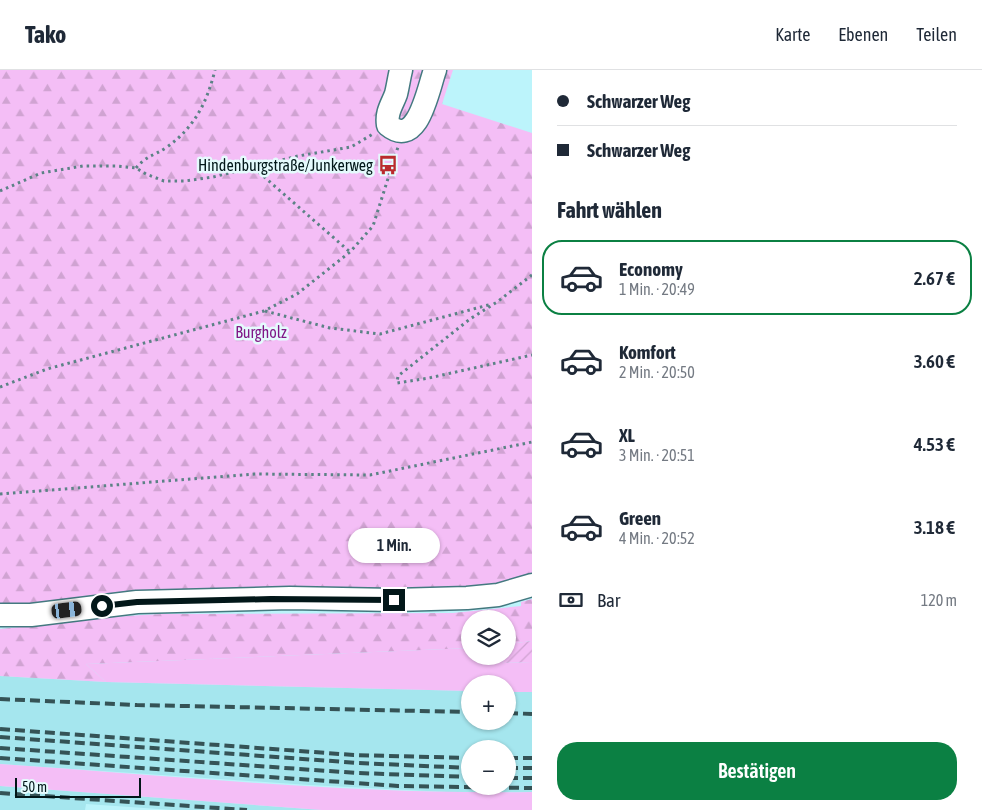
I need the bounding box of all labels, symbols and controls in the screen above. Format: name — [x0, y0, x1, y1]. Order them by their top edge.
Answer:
text: Tako — [25, 21, 66, 48]
text: Karte — [775, 24, 810, 45]
text: Ebenen — [838, 24, 888, 45]
text: Teilen — [916, 24, 957, 45]
text: Schwarzer Weg — [587, 90, 690, 112]
text: Schwarzer Weg — [587, 139, 690, 161]
bus stop icon: Hindenburgstraße/Junkerweg — [377, 154, 399, 176]
place label: Hindenburgstraße/Junkerweg — [198, 156, 373, 175]
text: Fahrt wählen — [557, 197, 662, 223]
icon: car — [559, 255, 604, 300]
text: Economy — [619, 258, 683, 280]
text: 2.67 € — [914, 267, 955, 289]
text: 1 Min. · 20:49 — [619, 280, 695, 298]
park label: Burgholz — [235, 323, 287, 342]
icon: car — [559, 338, 604, 383]
text: Komfort — [619, 341, 676, 363]
text: 3.60 € — [914, 350, 955, 372]
text: 2 Min. · 20:50 — [619, 363, 695, 381]
icon: car — [559, 421, 604, 466]
text: XL — [619, 424, 635, 446]
text: 4.53 € — [914, 433, 955, 455]
text: 3 Min. · 20:51 — [619, 446, 695, 464]
icon: car — [559, 504, 604, 549]
text: Green — [619, 507, 661, 529]
text: 3.18 € — [914, 516, 955, 538]
callout: 1 Min. — [348, 528, 440, 562]
text: 4 Min. · 20:52 — [619, 529, 695, 547]
text: 1 Min. — [377, 536, 411, 554]
icon: cash — [557, 586, 585, 614]
route end — [383, 589, 405, 611]
text: Bar — [597, 589, 620, 611]
text: 120 m — [921, 591, 957, 609]
route start — [91, 595, 113, 617]
car — [51, 601, 82, 619]
map controls — [461, 610, 516, 795]
button: layers — [461, 610, 516, 665]
button: + — [461, 675, 516, 730]
button: − — [461, 740, 516, 795]
button: Bestätigen — [557, 742, 957, 800]
scale bar — [15, 775, 141, 798]
text: 50 m — [22, 779, 47, 795]

